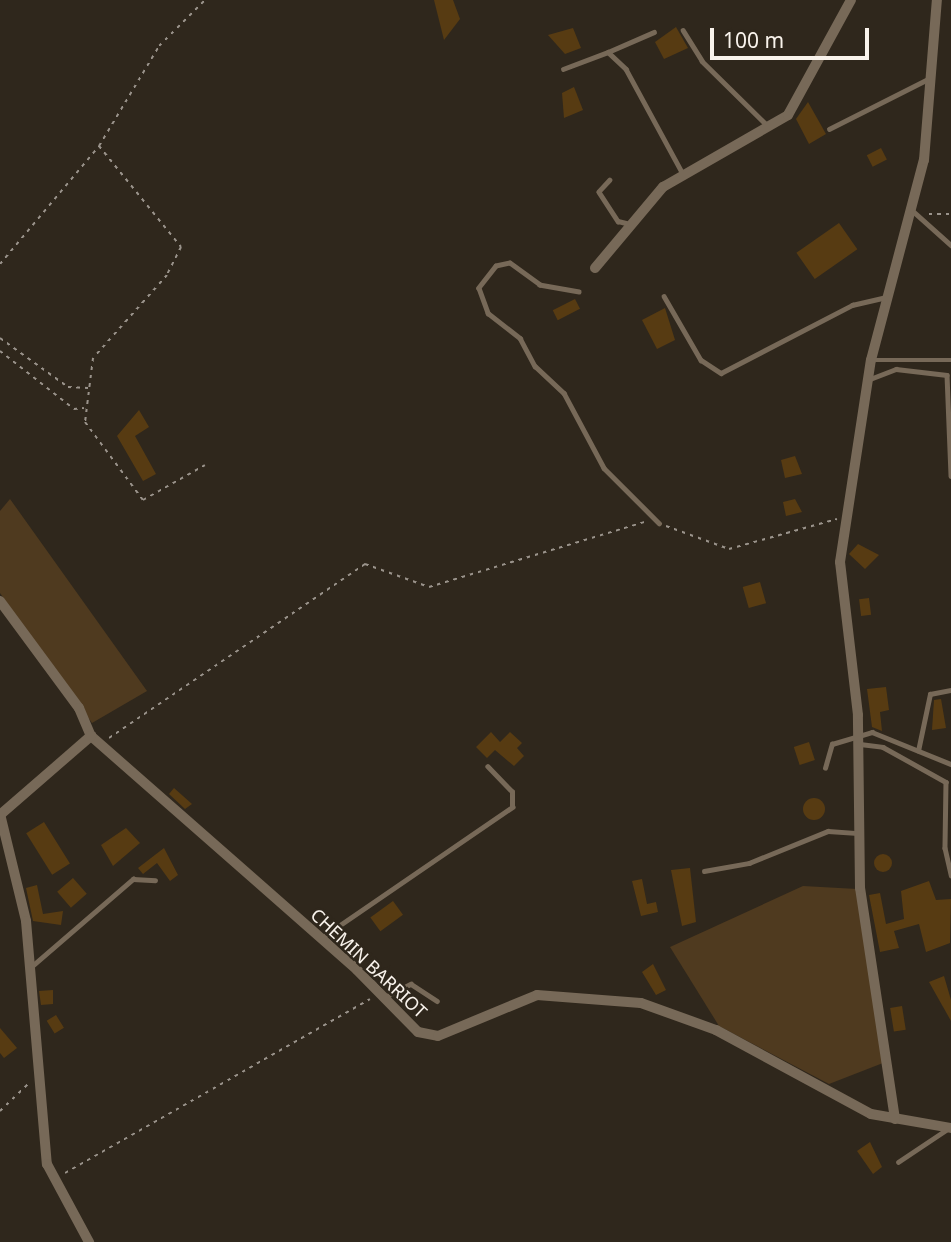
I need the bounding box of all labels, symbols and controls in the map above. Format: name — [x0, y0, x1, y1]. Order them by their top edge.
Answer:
scale bar — [713, 14, 872, 58]
text: 100 m — [723, 26, 784, 54]
street label: CHEMIN BARRIOT — [307, 904, 431, 1022]

